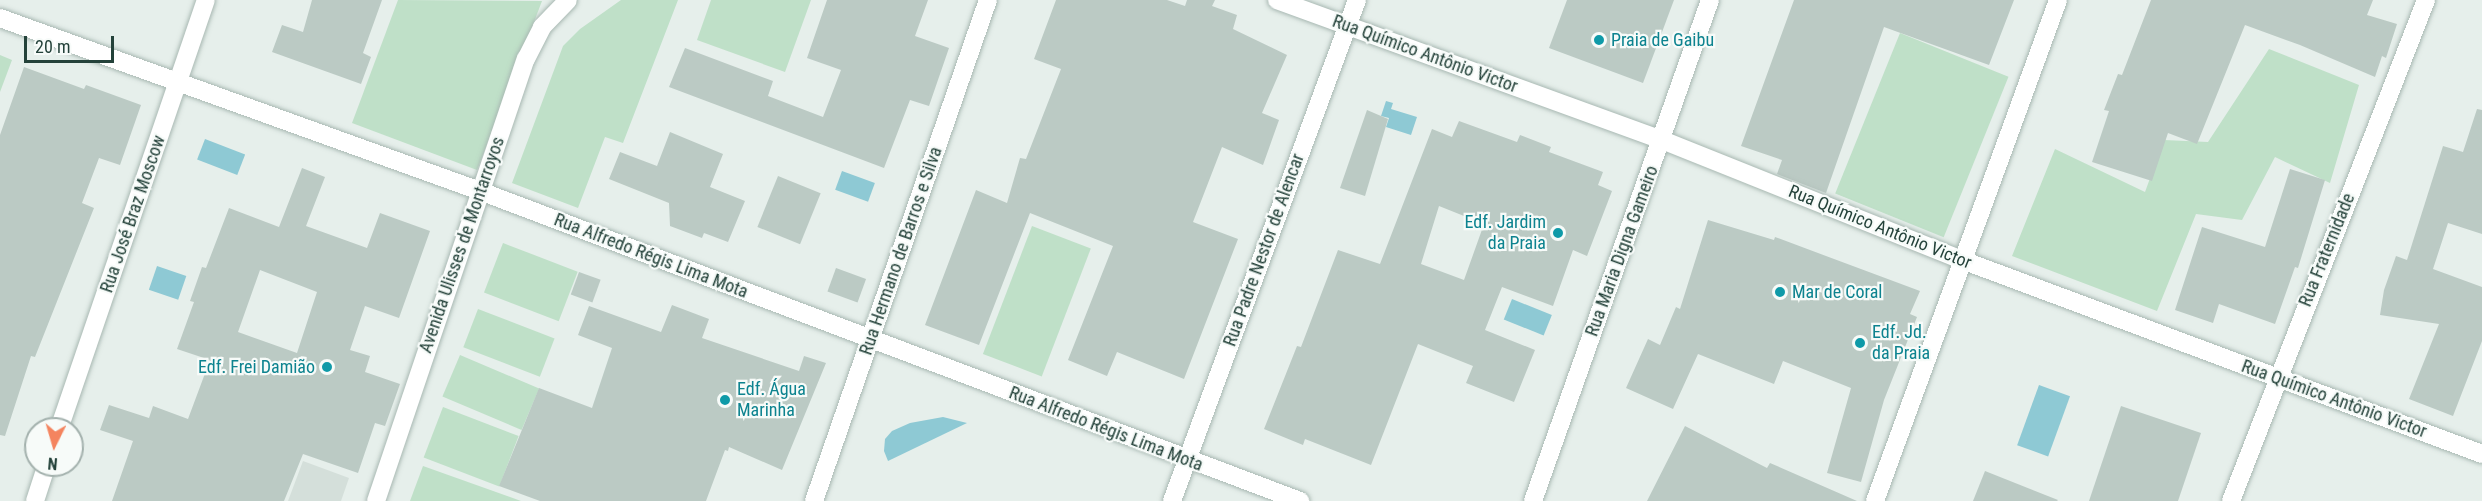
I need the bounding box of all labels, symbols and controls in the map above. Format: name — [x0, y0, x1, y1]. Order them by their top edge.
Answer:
street label: Rua Químico Antônio Victor — [1329, 10, 1521, 98]
scale bar — [27, 24, 117, 62]
place label: Praia de Gaibu — [1611, 29, 1714, 51]
marker: Praia de Gaibu — [1592, 33, 1606, 47]
text: 20 m — [35, 36, 70, 57]
street label: Rua José Braz Moscow — [96, 132, 170, 296]
street label: Avenida Ulisses de Montarroyos — [415, 134, 509, 356]
street label: Rua Hermano de Barros e Silva — [855, 144, 947, 358]
street label: Rua Padre Nestor de Alencar — [1219, 151, 1309, 349]
street label: Rua Maria Digna Gameiro — [1581, 163, 1663, 339]
street label: Rua Químico Antônio Victor — [1785, 180, 1975, 274]
street label: Rua Fraternidade — [2294, 190, 2360, 310]
street label: Rua Alfredo Régis Lima Mota — [551, 209, 751, 303]
place label: Edf. Jardim da Praia — [1464, 212, 1546, 254]
marker: Edf. Jardim da Praia — [1551, 226, 1565, 240]
place label: Mar de Coral — [1792, 281, 1882, 303]
marker: Mar de Coral — [1773, 285, 1787, 299]
place label: Edf. Jd. da Praia — [1872, 322, 1930, 364]
marker: Edf. Jd. da Praia — [1853, 336, 1867, 350]
street label: Rua Químico Antônio Victor — [2238, 355, 2430, 443]
place label: Edf. Frei Damião — [198, 356, 315, 378]
marker: Edf. Frei Damião — [320, 360, 334, 374]
place label: Edf. Água Marinha — [737, 379, 806, 422]
street label: Rua Alfredo Régis Lima Mota — [1006, 382, 1206, 476]
marker: Edf. Água Marinha — [718, 393, 732, 407]
north arrow — [24, 417, 84, 477]
text: N — [47, 454, 58, 473]

